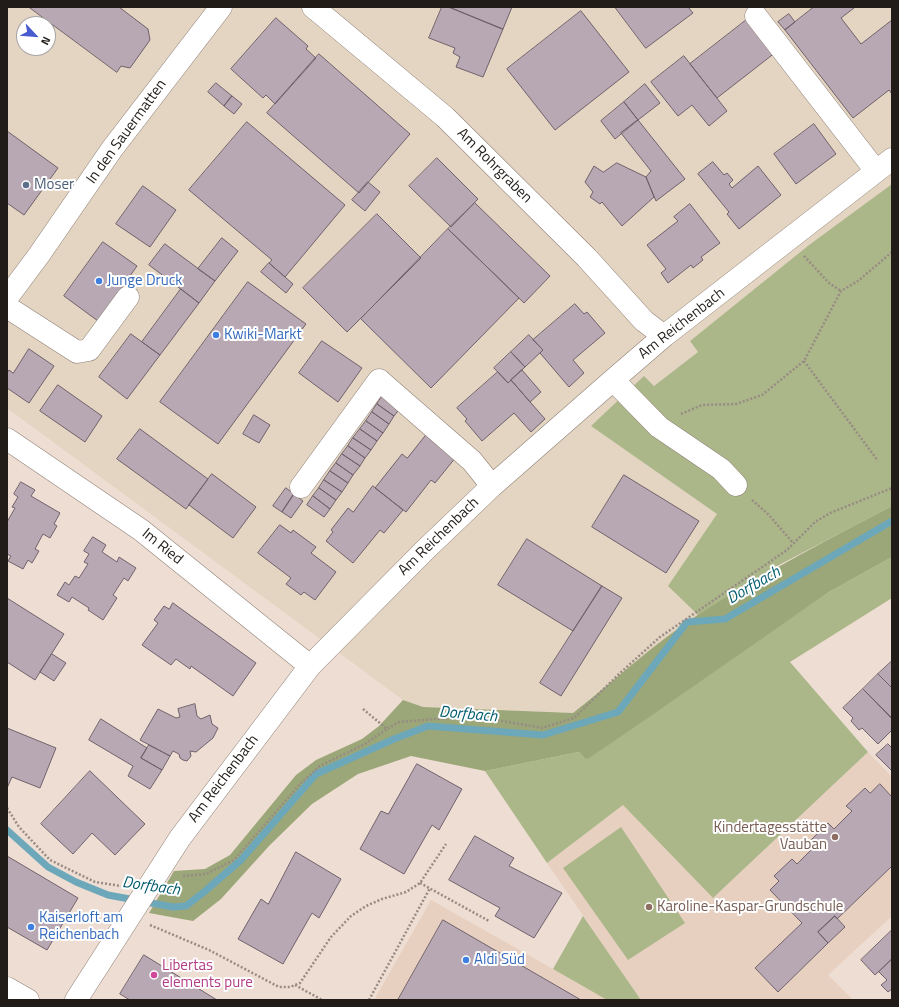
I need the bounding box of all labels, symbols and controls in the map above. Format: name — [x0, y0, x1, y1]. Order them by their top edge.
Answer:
north arrow — [16, 16, 56, 56]
text: N — [37, 34, 55, 48]
street label: In den Sauermatten — [83, 76, 171, 188]
street label: Am Rohrgraben — [453, 125, 535, 207]
place label: Moser — [34, 176, 74, 194]
marker: Moser — [21, 180, 31, 190]
place label: Junge Druck — [107, 272, 182, 290]
marker: Junge Druck — [94, 276, 104, 286]
street label: Am Reichenbach — [635, 285, 729, 363]
place label: Kwiki-Markt — [224, 326, 302, 344]
marker: Kwiki-Markt — [211, 330, 221, 340]
street label: Am Reichenbach — [395, 494, 483, 580]
street label: Im Ried — [138, 525, 186, 569]
water label: Dorfbach — [724, 563, 784, 609]
water label: Dorfbach — [438, 703, 498, 727]
street label: Am Reichenbach — [185, 732, 263, 826]
place label: Kindertagesstätte Vauban — [714, 819, 827, 854]
marker: Kindertagesstätte Vauban — [830, 832, 840, 842]
water label: Dorfbach — [121, 873, 181, 901]
place label: Karoline-Kaspar-Grundschule — [657, 898, 843, 916]
marker: Karoline-Kaspar-Grundschule — [644, 902, 654, 912]
place label: Kaiserloft am Reichenbach — [39, 909, 123, 944]
marker: Kaiserloft am Reichenbach — [26, 922, 36, 932]
place label: Aldi Süd — [474, 951, 525, 969]
marker: Aldi Süd — [461, 955, 471, 965]
place label: Libertas elements pure — [162, 957, 253, 992]
marker: Libertas elements pure — [149, 970, 159, 980]

